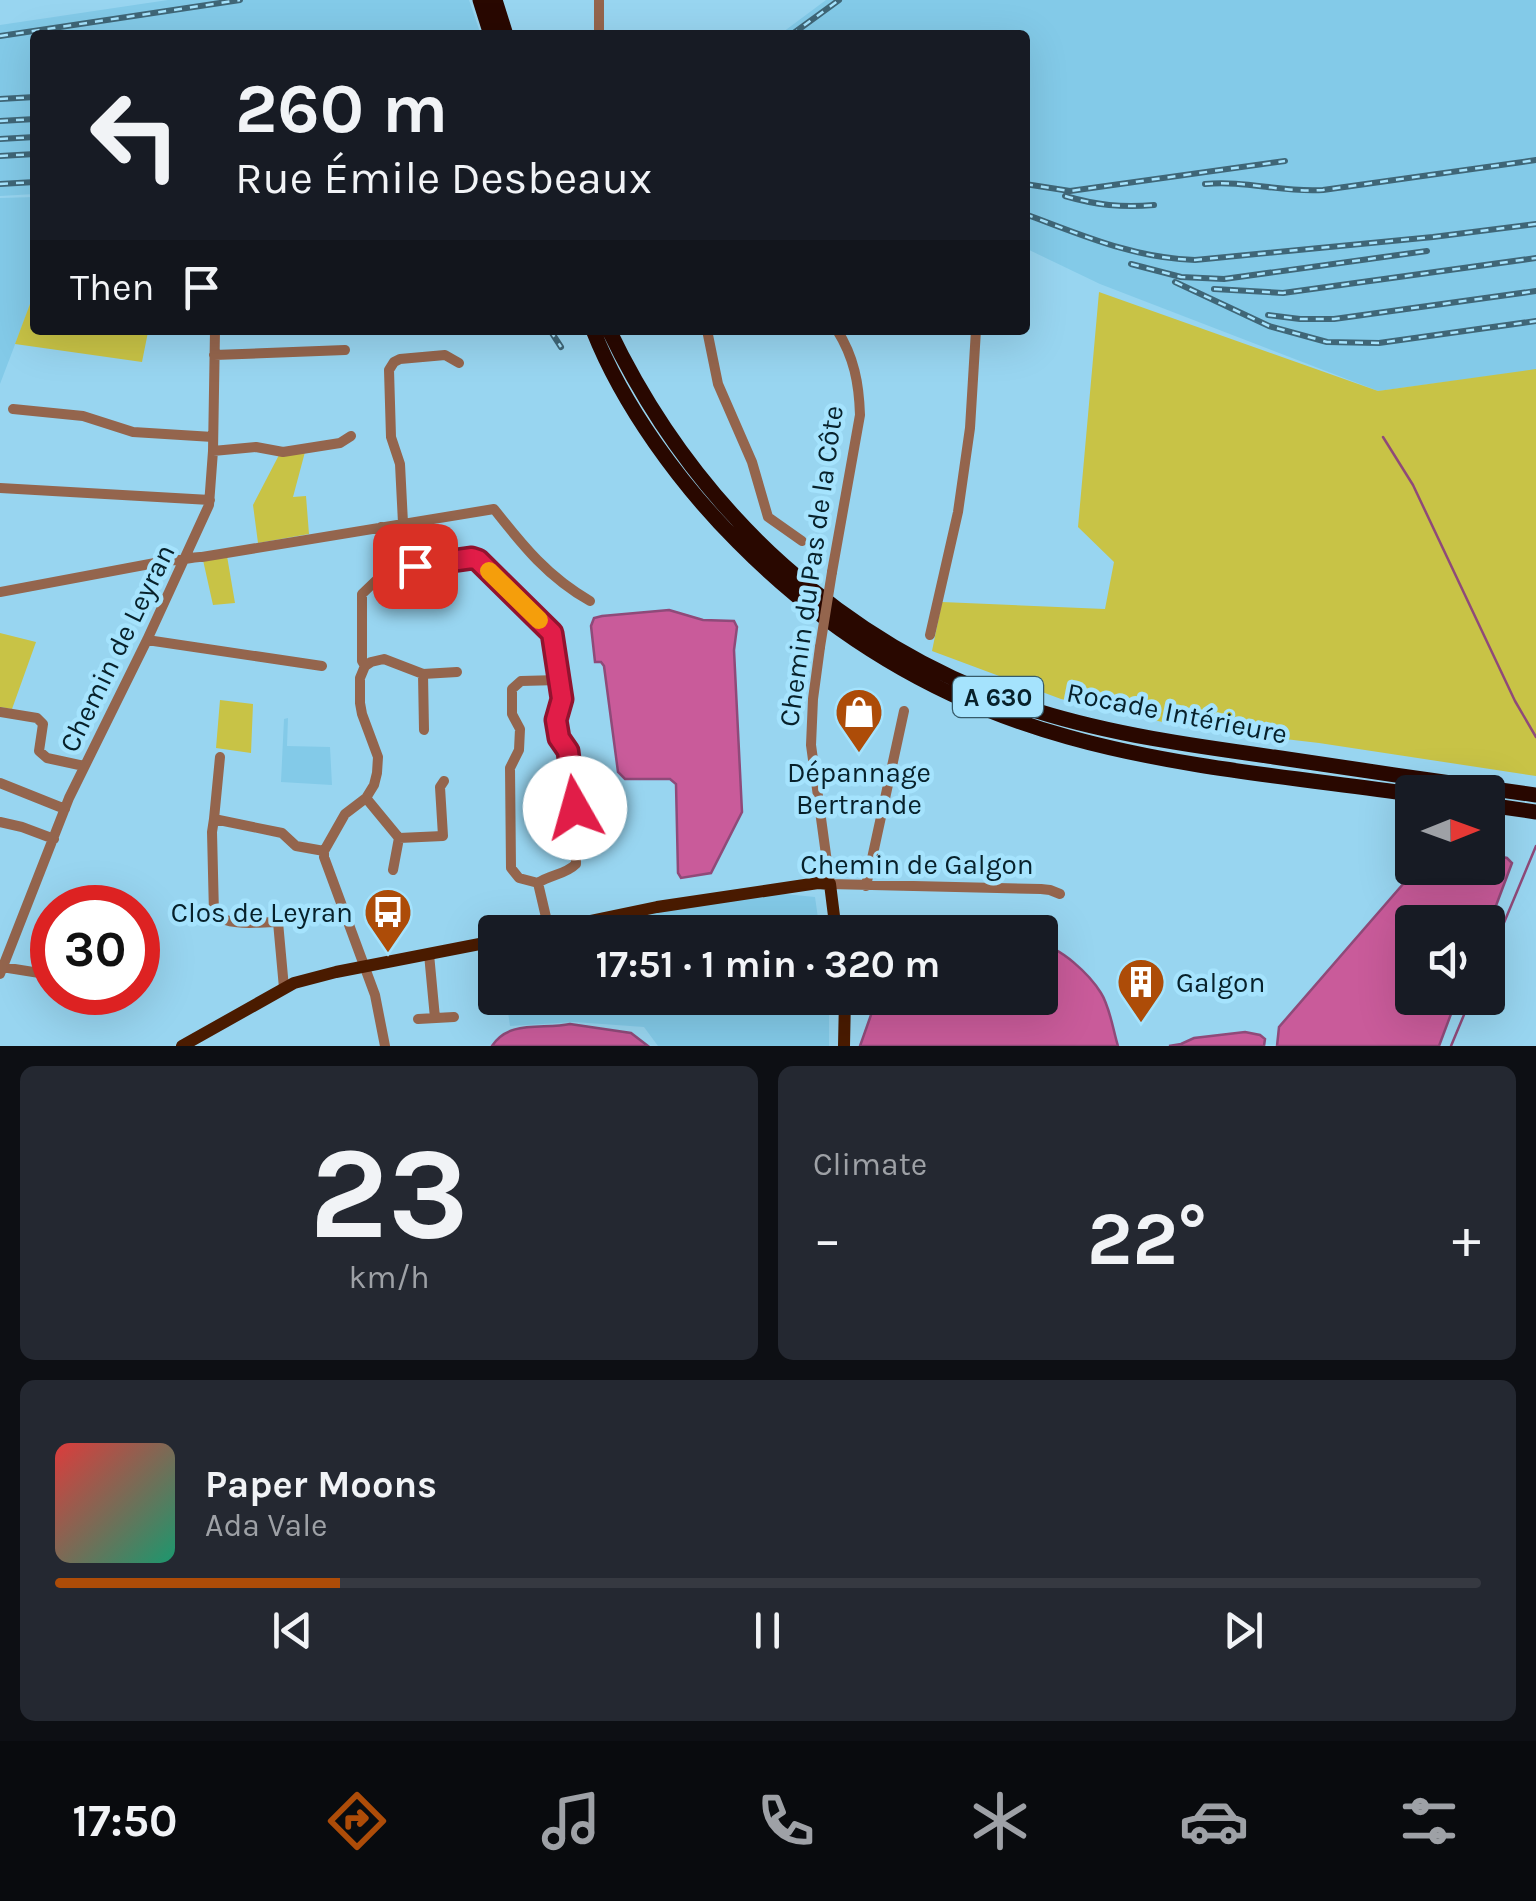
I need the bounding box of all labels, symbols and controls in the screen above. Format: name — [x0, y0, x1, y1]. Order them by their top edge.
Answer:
text: 260 m — [235, 68, 448, 150]
icon: left — [70, 70, 200, 200]
text: Rue Émile Desbeaux — [235, 152, 652, 204]
icon: arrive — [174, 260, 229, 315]
text: Then — [70, 265, 154, 310]
street label: Chemin du Pas de la Côte — [772, 403, 850, 729]
pin — [373, 524, 458, 609]
street label: Chemin de Leyran — [52, 539, 182, 757]
icon: arrive — [388, 539, 443, 594]
street label: Rocade Intérieure — [1064, 675, 1290, 751]
road number: A 630 — [953, 677, 1043, 717]
shop icon: Dépannage Bertrande — [833, 686, 885, 754]
position arrow — [523, 756, 627, 860]
place label: Dépannage Bertrande — [787, 756, 931, 821]
north arrow — [1395, 775, 1505, 885]
map controls — [1395, 775, 1505, 1015]
street label: Chemin de Galgon — [800, 848, 1034, 881]
speed limit sign: 30 — [30, 885, 160, 1015]
bus stop icon: Clos de Leyran — [362, 886, 414, 954]
place label: Clos de Leyran — [171, 896, 353, 929]
button: sound — [1395, 905, 1505, 1015]
text: 17:51 · 1 min · 320 m — [596, 942, 940, 987]
building icon: Galgon — [1115, 956, 1167, 1024]
place label: Galgon — [1176, 966, 1265, 999]
text: 23 — [309, 1118, 469, 1270]
text: Climate — [813, 1146, 927, 1183]
text: 22° — [1087, 1195, 1207, 1283]
text: − — [813, 1207, 842, 1271]
text: + — [1452, 1207, 1481, 1271]
text: km/h — [348, 1259, 430, 1296]
text: Paper Moons — [205, 1462, 437, 1507]
text: Ada Vale — [205, 1507, 328, 1544]
icon: previous — [265, 1603, 320, 1658]
icon: pause — [740, 1603, 795, 1658]
icon: next — [1216, 1603, 1271, 1658]
icon: directions — [322, 1786, 392, 1856]
icon: music — [536, 1786, 606, 1856]
icon: phone — [751, 1786, 821, 1856]
icon: climate — [965, 1786, 1035, 1856]
icon: car — [1179, 1786, 1249, 1856]
icon: filters — [1394, 1786, 1464, 1856]
text: 17:50 — [72, 1795, 177, 1847]

